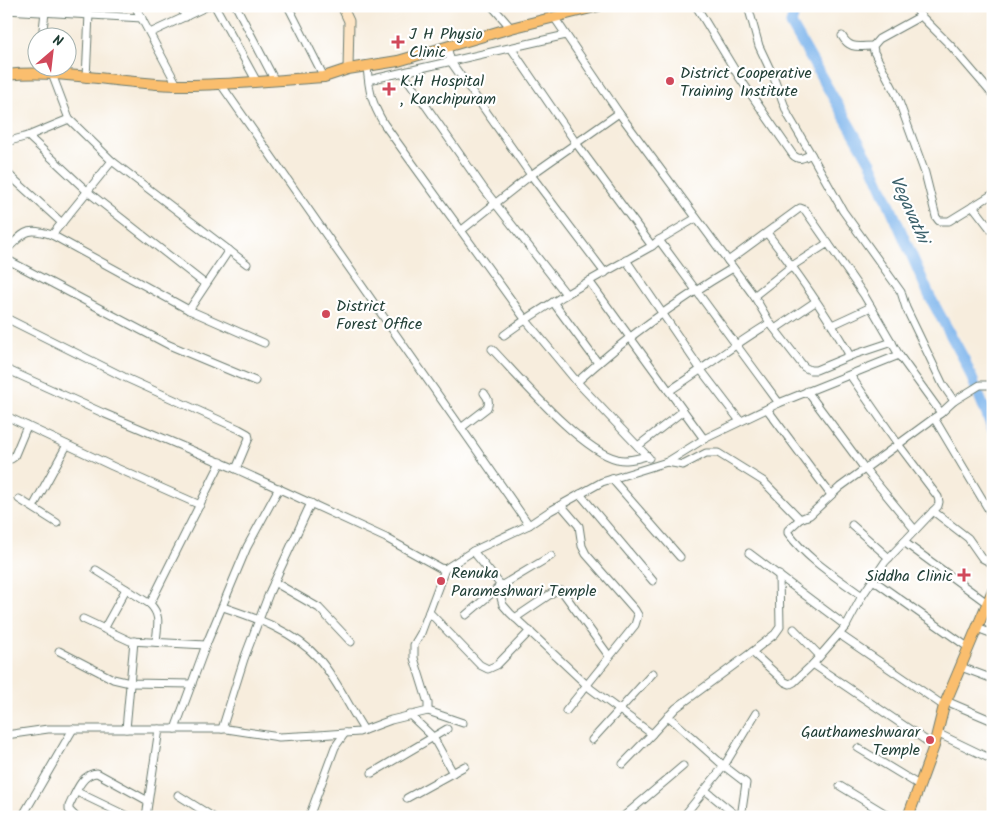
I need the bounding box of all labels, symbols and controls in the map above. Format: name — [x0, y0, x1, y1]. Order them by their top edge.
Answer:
place label: J H Physio Clinic — [409, 22, 483, 65]
north arrow — [28, 28, 78, 78]
text: N — [49, 30, 67, 53]
marker: J H Physio Clinic — [391, 35, 405, 49]
place label: District Cooperative Training Institute — [680, 61, 812, 104]
place label: K.H Hospital , Kanchipuram — [400, 69, 496, 112]
marker: District Cooperative Training Institute — [664, 75, 676, 87]
marker: K.H Hospital , Kanchipuram — [382, 82, 396, 96]
water label: Vegavathi — [881, 171, 938, 252]
place label: District Forest Office — [336, 294, 422, 337]
marker: District Forest Office — [320, 308, 332, 320]
place label: Renuka Parameshwari Temple — [451, 561, 596, 604]
place label: Siddha Clinic — [865, 564, 953, 589]
marker: Siddha Clinic — [957, 568, 971, 582]
marker: Renuka Parameshwari Temple — [435, 575, 447, 587]
place label: Gauthameshwarar Temple — [801, 720, 922, 763]
marker: Gauthameshwarar Temple — [924, 734, 936, 746]

